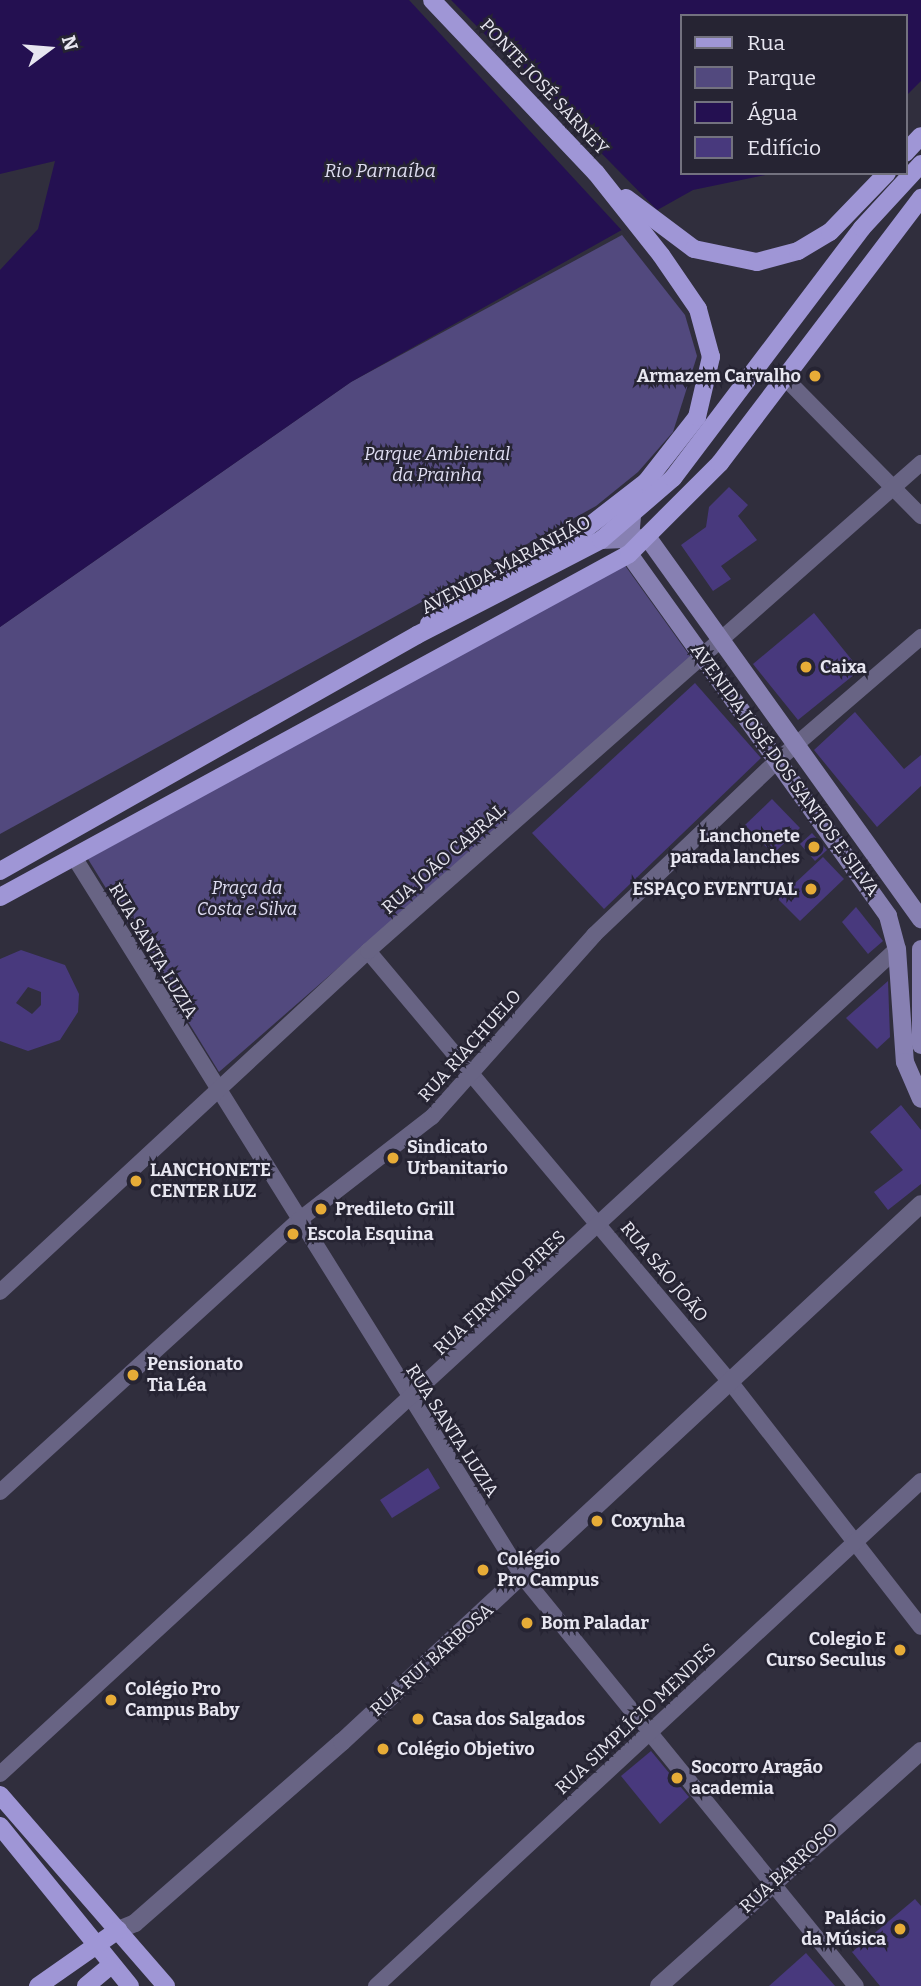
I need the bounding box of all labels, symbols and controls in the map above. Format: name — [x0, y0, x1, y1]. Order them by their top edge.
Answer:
north arrow — [14, 14, 84, 84]
legend — [680, 14, 907, 175]
street label: PONTE JOSÉ SARNEY — [475, 15, 613, 159]
text: Rua — [747, 30, 785, 56]
text: N — [57, 33, 83, 53]
text: Parque — [747, 65, 816, 91]
text: Água — [747, 100, 798, 126]
text: Edifício — [747, 135, 821, 161]
water label: Rio Parnaíba — [324, 160, 436, 182]
place label: Armazem Carvalho — [637, 365, 801, 387]
marker: Armazem Carvalho — [807, 368, 823, 384]
park label: Parque Ambiental da Prainha — [364, 444, 510, 486]
street label: AVENIDA MARANHÃO — [417, 511, 595, 619]
street label: AVENIDA JOSÉ DOS SANTOS E SILVA — [686, 640, 884, 900]
place label: Caixa — [820, 656, 867, 678]
marker: Caixa — [798, 659, 814, 675]
street label: RUA JOÃO CABRAL — [378, 799, 510, 919]
place label: Lanchonete parada lanches — [670, 826, 800, 868]
marker: Lanchonete parada lanches — [806, 839, 822, 855]
park label: Praça da Costa e Silva — [197, 878, 297, 920]
place label: ESPAÇO EVENTUAL — [632, 878, 797, 900]
street label: RUA SANTA LUZIA — [104, 880, 202, 1022]
marker: ESPAÇO EVENTUAL — [803, 881, 819, 897]
street label: RUA RIACHUELO — [414, 986, 526, 1106]
place label: Sindicato Urbanitario — [407, 1137, 508, 1180]
marker: Sindicato Urbanitario — [385, 1150, 401, 1166]
place label: LANCHONETE CENTER LUZ — [150, 1160, 271, 1202]
marker: LANCHONETE CENTER LUZ — [128, 1173, 144, 1189]
place label: Predileto Grill — [335, 1198, 455, 1220]
marker: Predileto Grill — [313, 1201, 329, 1217]
street label: RUA SÃO JOÃO — [616, 1217, 712, 1327]
place label: Escola Esquina — [307, 1223, 434, 1245]
marker: Escola Esquina — [285, 1226, 301, 1242]
street label: RUA FIRMINO PIRES — [430, 1226, 570, 1360]
place label: Pensionato Tia Léa — [147, 1354, 243, 1396]
street label: RUA SANTA LUZIA — [401, 1361, 503, 1501]
marker: Pensionato Tia Léa — [125, 1367, 141, 1383]
place label: Coxynha — [611, 1510, 685, 1532]
marker: Coxynha — [589, 1513, 605, 1529]
place label: Colégio Pro Campus — [497, 1549, 599, 1592]
marker: Colégio Pro Campus — [475, 1562, 491, 1578]
street label: RUA RUI BARBOSA — [366, 1599, 498, 1721]
place label: Bom Paladar — [541, 1612, 649, 1634]
marker: Bom Paladar — [519, 1615, 535, 1631]
place label: Colegio E Curso Seculus — [766, 1629, 886, 1672]
street label: RUA SIMPLÍCIO MENDES — [551, 1639, 721, 1799]
marker: Colegio E Curso Seculus — [892, 1642, 908, 1658]
place label: Colégio Pro Campus Baby — [125, 1679, 240, 1722]
marker: Colégio Pro Campus Baby — [103, 1692, 119, 1708]
place label: Casa dos Salgados — [432, 1708, 585, 1730]
marker: Casa dos Salgados — [410, 1711, 426, 1727]
place label: Colégio Objetivo — [397, 1738, 535, 1760]
marker: Colégio Objetivo — [375, 1741, 391, 1757]
place label: Socorro Aragão academia — [691, 1757, 823, 1800]
marker: Socorro Aragão academia — [669, 1770, 685, 1786]
street label: RUA BARROSO — [736, 1818, 842, 1918]
place label: Palácio da Música — [801, 1908, 886, 1951]
marker: Palácio da Música — [892, 1921, 908, 1937]

